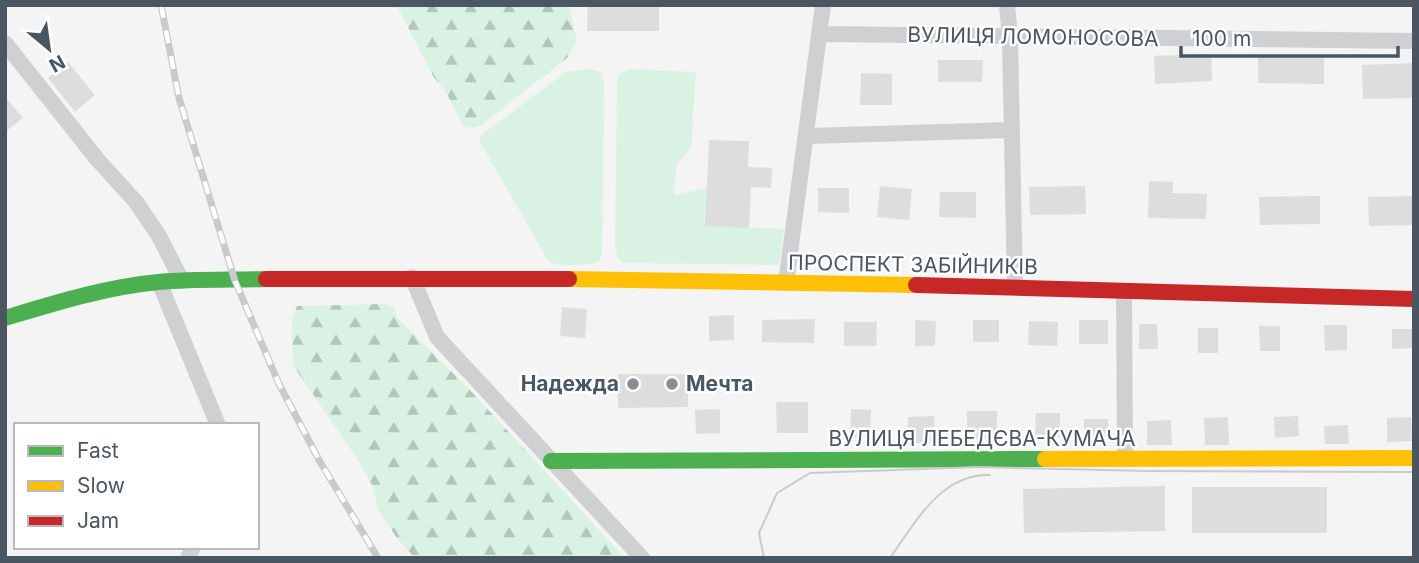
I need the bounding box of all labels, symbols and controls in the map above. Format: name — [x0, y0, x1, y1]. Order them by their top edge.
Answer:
north arrow — [14, 14, 84, 84]
scale bar — [1181, 14, 1398, 58]
street label: ВУЛИЦЯ ЛОМОНОСОВА — [907, 22, 1159, 51]
text: 100 m — [1192, 26, 1251, 51]
text: N — [45, 50, 69, 77]
street label: ПРОСПЕКТ ЗАБІЙНИКІВ — [788, 249, 1038, 279]
place label: Надежда — [521, 371, 619, 396]
place label: Мечта — [686, 371, 754, 396]
marker: Надежда — [625, 376, 641, 392]
marker: Мечта — [664, 376, 680, 392]
legend — [14, 423, 259, 549]
street label: ВУЛИЦЯ ЛЕБЕДЄВА-КУМАЧА — [828, 426, 1136, 451]
text: Fast — [77, 438, 119, 463]
text: Slow — [77, 473, 125, 498]
text: Jam — [77, 508, 119, 533]

